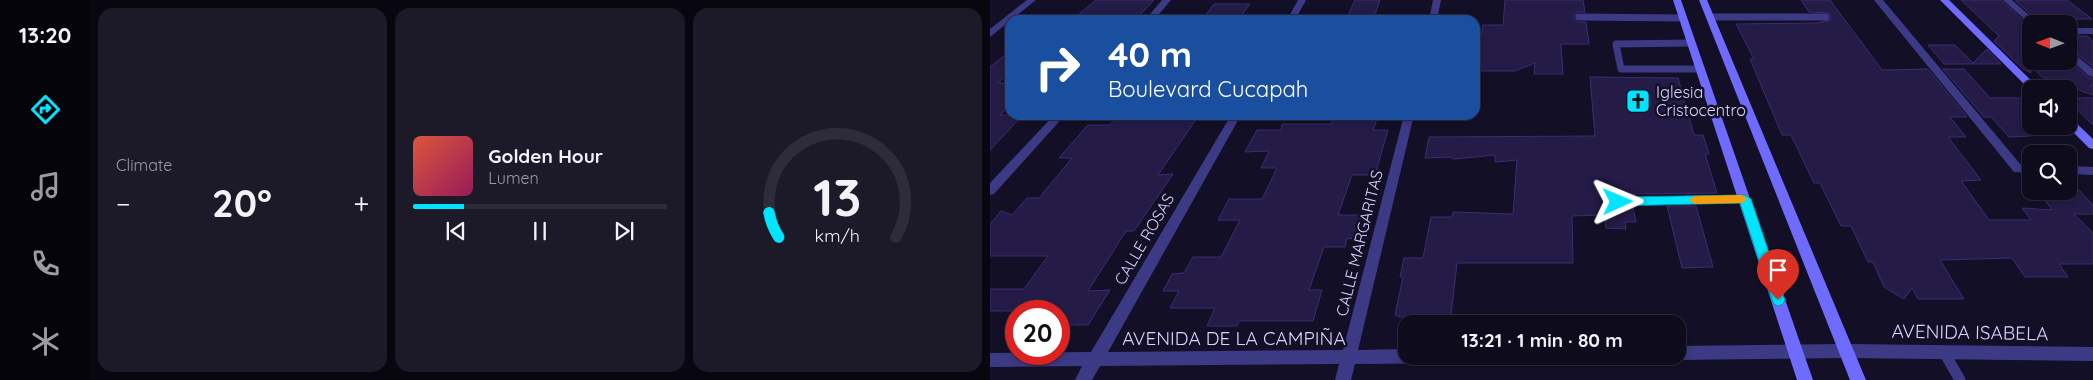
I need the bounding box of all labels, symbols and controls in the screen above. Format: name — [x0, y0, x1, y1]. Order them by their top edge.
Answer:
north arrow — [2022, 15, 2078, 70]
map controls — [2022, 15, 2077, 200]
text: 13:20 — [19, 21, 71, 49]
text: 40 m — [1108, 32, 1192, 76]
icon: right — [1025, 35, 1090, 100]
text: Boulevard Cucapah — [1108, 75, 1308, 103]
button: sound — [2022, 80, 2077, 135]
place label: Iglesia Cristocentro — [1656, 82, 1746, 120]
church icon: Iglesia Cristocentro — [1625, 88, 1651, 114]
icon: directions — [28, 92, 63, 127]
text: Golden Hour — [488, 144, 603, 168]
button: search — [2022, 145, 2077, 200]
text: Climate — [116, 155, 172, 175]
text: 13 — [813, 164, 861, 229]
text: Lumen — [488, 168, 539, 188]
street label: CALLE MARGARITAS — [1331, 168, 1387, 318]
icon: music — [28, 169, 63, 204]
position arrow — [1591, 175, 1643, 227]
text: 20° — [212, 179, 272, 227]
text: − — [116, 186, 131, 221]
text: + — [354, 186, 369, 221]
street label: CALLE ROSAS — [1110, 190, 1178, 288]
icon: previous — [442, 217, 470, 245]
icon: pause — [526, 217, 554, 245]
icon: next — [610, 217, 638, 245]
text: km/h — [815, 224, 860, 246]
icon: phone — [28, 246, 63, 281]
pin — [1757, 249, 1799, 300]
icon: arrive — [1764, 256, 1792, 284]
speed limit sign: 20 — [1005, 300, 1070, 365]
street label: AVENIDA ISABELA — [1891, 319, 2049, 345]
icon: climate — [28, 324, 63, 359]
street label: AVENIDA DE LA CAMPIÑA — [1122, 326, 1346, 350]
text: 13:21 · 1 min · 80 m — [1461, 328, 1623, 352]

